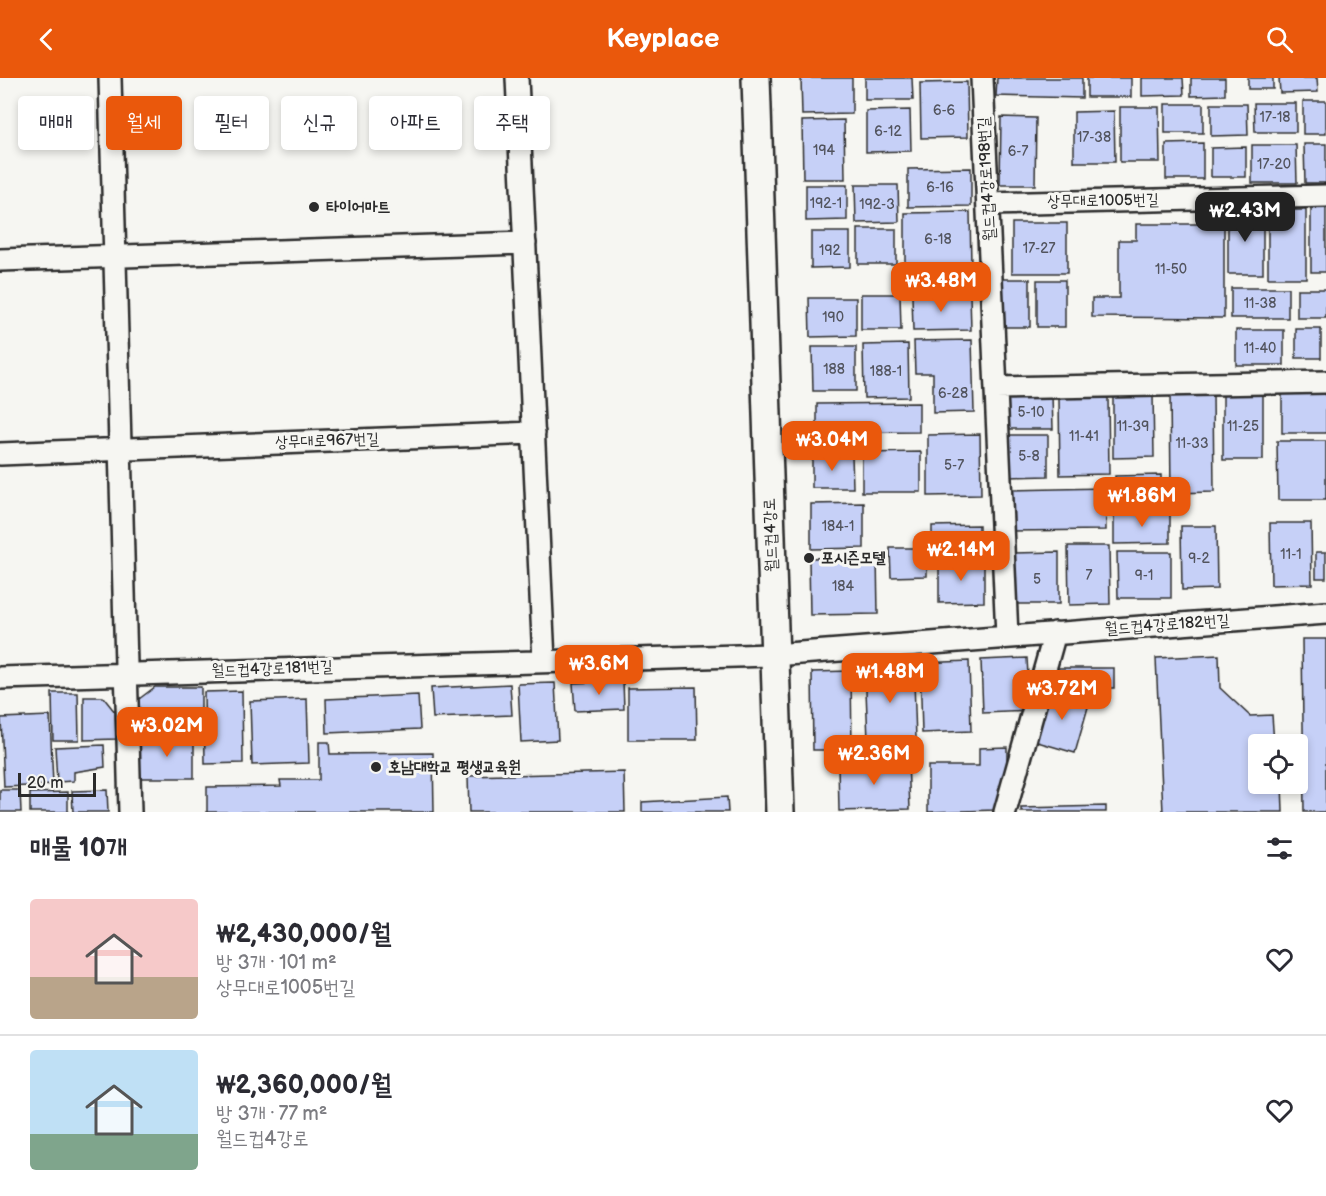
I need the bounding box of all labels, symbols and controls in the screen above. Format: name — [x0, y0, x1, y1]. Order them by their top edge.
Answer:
icon: back — [30, 23, 63, 56]
text: Keyplace — [606, 23, 720, 55]
icon: search — [1263, 23, 1296, 56]
chip: 매매 — [18, 96, 94, 150]
chip: 월세 — [106, 96, 182, 150]
chip: 필터 — [194, 96, 269, 150]
chip: 신규 — [281, 96, 357, 150]
chip: 아파트 — [369, 96, 462, 150]
chip: 주택 — [474, 96, 550, 150]
house number: 6-6 — [933, 102, 956, 119]
house number: 17-18 — [1260, 109, 1291, 126]
street label: 월드컵4강로198번길 — [974, 116, 1000, 242]
house number: 6-12 — [874, 123, 902, 140]
house number: 17-38 — [1077, 129, 1111, 146]
house number: 194 — [813, 142, 835, 159]
house number: 6-7 — [1008, 143, 1028, 160]
house number: 17-20 — [1257, 156, 1291, 173]
house number: 6-16 — [926, 179, 954, 196]
street label: 상무대로1005번길 — [1047, 191, 1159, 211]
pin: ₩2.43M — [1196, 192, 1294, 243]
house number: 192-1 — [810, 195, 842, 212]
house number: 192-3 — [859, 196, 895, 213]
place label: 타이어마트 — [326, 198, 391, 217]
text: ₩2.43M — [1209, 199, 1281, 223]
marker: 타이어마트 — [307, 200, 321, 214]
house number: 6-18 — [924, 231, 952, 248]
house number: 17-27 — [1023, 240, 1055, 257]
house number: 192 — [819, 242, 842, 259]
house number: 11-50 — [1155, 261, 1187, 278]
pin: ₩3.48M — [892, 262, 990, 313]
text: ₩3.48M — [905, 269, 977, 293]
house number: 11-38 — [1244, 295, 1276, 312]
house number: 190 — [822, 309, 844, 326]
house number: 11-40 — [1244, 340, 1276, 357]
house number: 188 — [823, 361, 845, 378]
house number: 188-1 — [870, 363, 902, 380]
house number: 6-28 — [938, 385, 968, 402]
house number: 5-10 — [1018, 404, 1044, 421]
house number: 11-39 — [1117, 418, 1149, 435]
house number: 11-25 — [1227, 418, 1259, 435]
pin: ₩3.04M — [783, 421, 881, 472]
text: ₩3.04M — [796, 428, 868, 452]
house number: 11-41 — [1069, 428, 1099, 445]
street label: 상무대로967번길 — [275, 430, 379, 452]
house number: 11-33 — [1175, 435, 1209, 452]
house number: 5-8 — [1018, 448, 1040, 465]
house number: 5-7 — [944, 457, 964, 474]
pin: ₩1.86M — [1093, 477, 1191, 528]
text: ₩1.86M — [1107, 484, 1177, 508]
street label: 월드컵4강로 — [760, 498, 782, 572]
house number: 184-1 — [822, 518, 854, 535]
pin: ₩2.14M — [912, 531, 1010, 582]
text: ₩2.14M — [927, 538, 995, 562]
house number: 11-1 — [1280, 546, 1302, 563]
place label: 포시즌모텔 — [821, 549, 887, 568]
house number: 9-2 — [1188, 550, 1210, 567]
marker: 포시즌모텔 — [802, 551, 816, 565]
house number: 7 — [1086, 567, 1093, 584]
house number: 9-1 — [1135, 567, 1153, 584]
house number: 5 — [1033, 571, 1041, 588]
house number: 184 — [832, 578, 855, 595]
street label: 월드컵4강로182번길 — [1104, 611, 1230, 639]
pin: ₩3.6M — [557, 645, 641, 696]
text: ₩3.6M — [569, 652, 629, 676]
pin: ₩1.48M — [841, 653, 939, 704]
street label: 월드컵4강로181번길 — [211, 657, 333, 681]
text: ₩1.48M — [856, 660, 924, 684]
pin: ₩3.72M — [1013, 670, 1111, 721]
text: ₩3.72M — [1026, 677, 1098, 701]
pin: ₩3.02M — [118, 707, 216, 758]
text: ₩3.02M — [131, 714, 203, 738]
map controls — [1248, 734, 1308, 794]
button: locate — [1248, 734, 1308, 794]
pin: ₩2.36M — [825, 735, 923, 786]
text: ₩2.36M — [838, 742, 910, 766]
place label: 호남대학교 평생교육원 — [388, 758, 521, 777]
marker: 호남대학교 평생교육원 — [369, 760, 383, 774]
scale bar — [18, 770, 96, 798]
text: 20 m — [27, 774, 63, 793]
icon: filters — [1263, 832, 1296, 865]
text: 매물 10개 — [30, 833, 127, 864]
text: ₩2,430,000/월 — [216, 919, 391, 950]
icon: home — [78, 923, 150, 995]
icon: heart — [1263, 943, 1296, 976]
text: 방 3개 · 101 m² — [216, 951, 337, 975]
text: 상무대로1005번길 — [216, 976, 355, 1000]
text: ₩2,360,000/월 — [216, 1070, 392, 1101]
icon: home — [78, 1074, 150, 1146]
icon: heart — [1263, 1094, 1296, 1127]
text: 방 3개 · 77 m² — [216, 1102, 327, 1126]
text: 월드컵4강로 — [216, 1127, 309, 1151]

